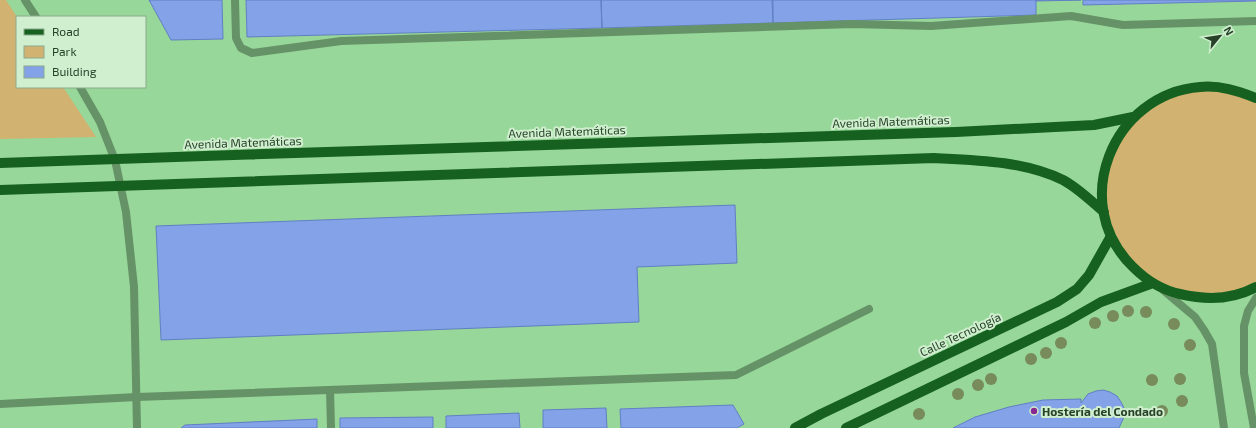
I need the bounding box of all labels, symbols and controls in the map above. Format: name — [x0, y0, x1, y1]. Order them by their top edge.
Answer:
legend — [16, 16, 146, 88]
north arrow — [1200, 16, 1240, 56]
text: Road — [52, 24, 80, 38]
text: N — [1221, 24, 1237, 37]
text: Park — [52, 44, 77, 58]
text: Building — [52, 64, 97, 78]
street label: Avenida Matemáticas — [832, 112, 950, 130]
street label: Avenida Matemáticas — [508, 122, 626, 140]
street label: Avenida Matemáticas — [184, 133, 302, 151]
street label: Calle Tecnología — [917, 309, 1003, 359]
place label: Hostería del Condado — [1042, 404, 1163, 418]
marker: Hostería del Condado — [1029, 406, 1039, 416]

